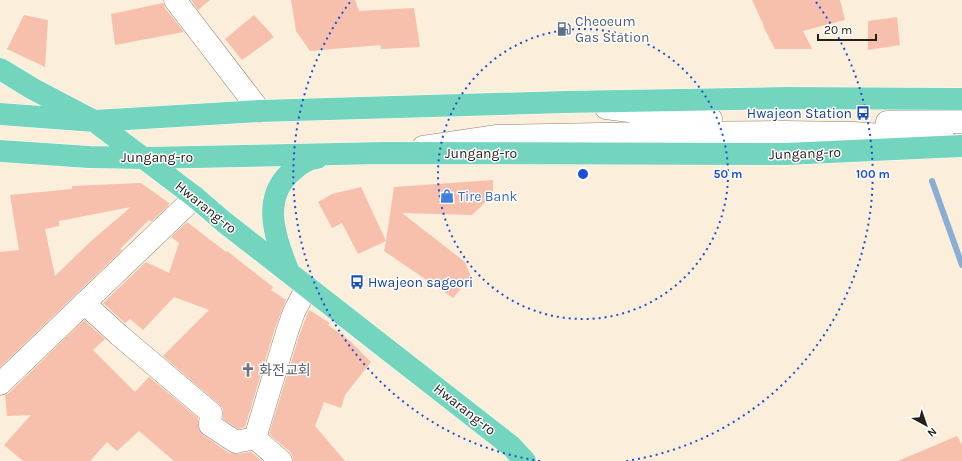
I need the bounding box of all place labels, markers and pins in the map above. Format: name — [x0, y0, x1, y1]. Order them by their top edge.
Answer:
place label: Cheoeum Gas Station — [575, 13, 649, 46]
fuel station icon: Cheoeum Gas Station — [556, 21, 572, 37]
place label: Hwajeon Station — [747, 105, 852, 122]
bus stop icon: Hwajeon Station — [855, 105, 871, 121]
centre of rings — [576, 167, 590, 181]
shop icon: Tire Bank — [439, 188, 455, 204]
place label: Tire Bank — [458, 188, 518, 205]
bus stop icon: Hwajeon sageori — [349, 274, 365, 290]
place label: Hwajeon sageori — [368, 274, 473, 291]
church icon: 화전교회 — [240, 362, 256, 378]
place label: 화전교회 — [259, 362, 311, 379]

